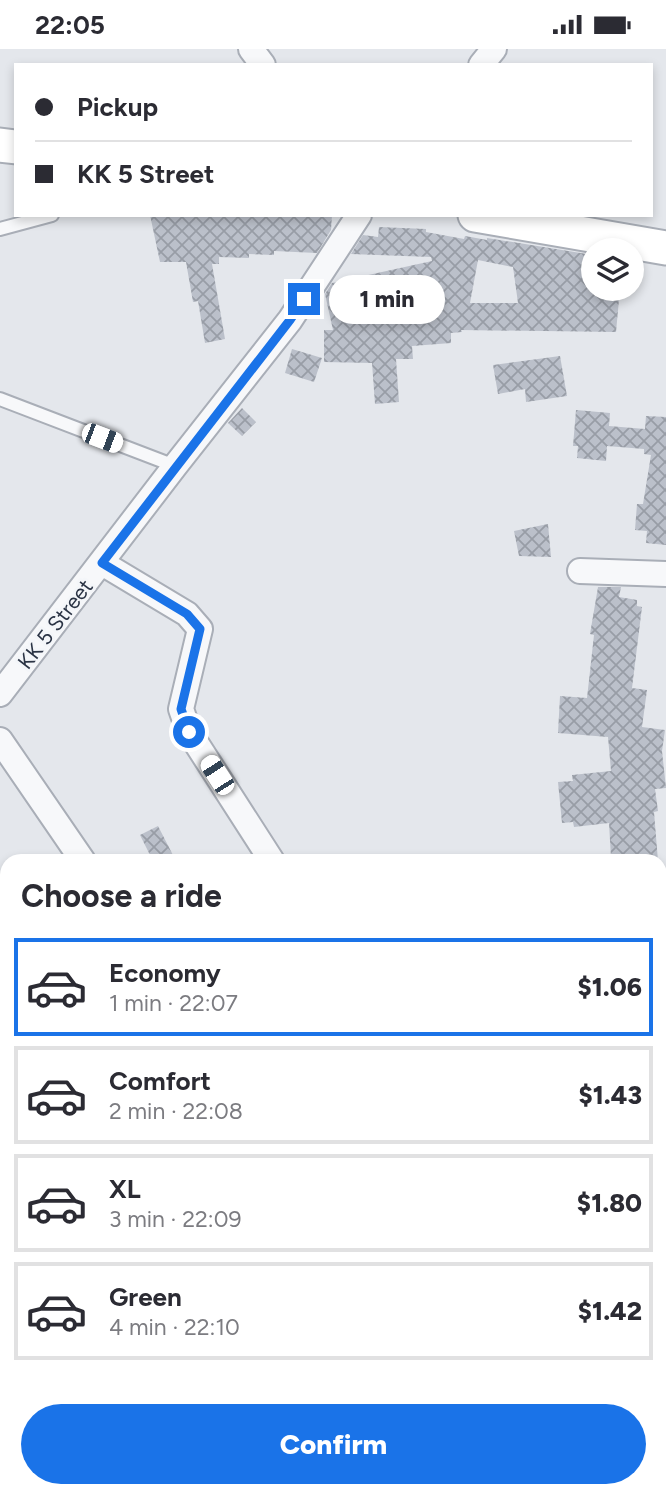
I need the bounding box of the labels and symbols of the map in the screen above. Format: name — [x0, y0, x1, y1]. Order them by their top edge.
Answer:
callout: 1 min — [328, 275, 444, 323]
route end — [288, 283, 320, 315]
car — [79, 421, 126, 455]
street label: KK 5 Street — [12, 574, 98, 674]
route start — [173, 716, 205, 748]
car — [197, 752, 238, 798]

